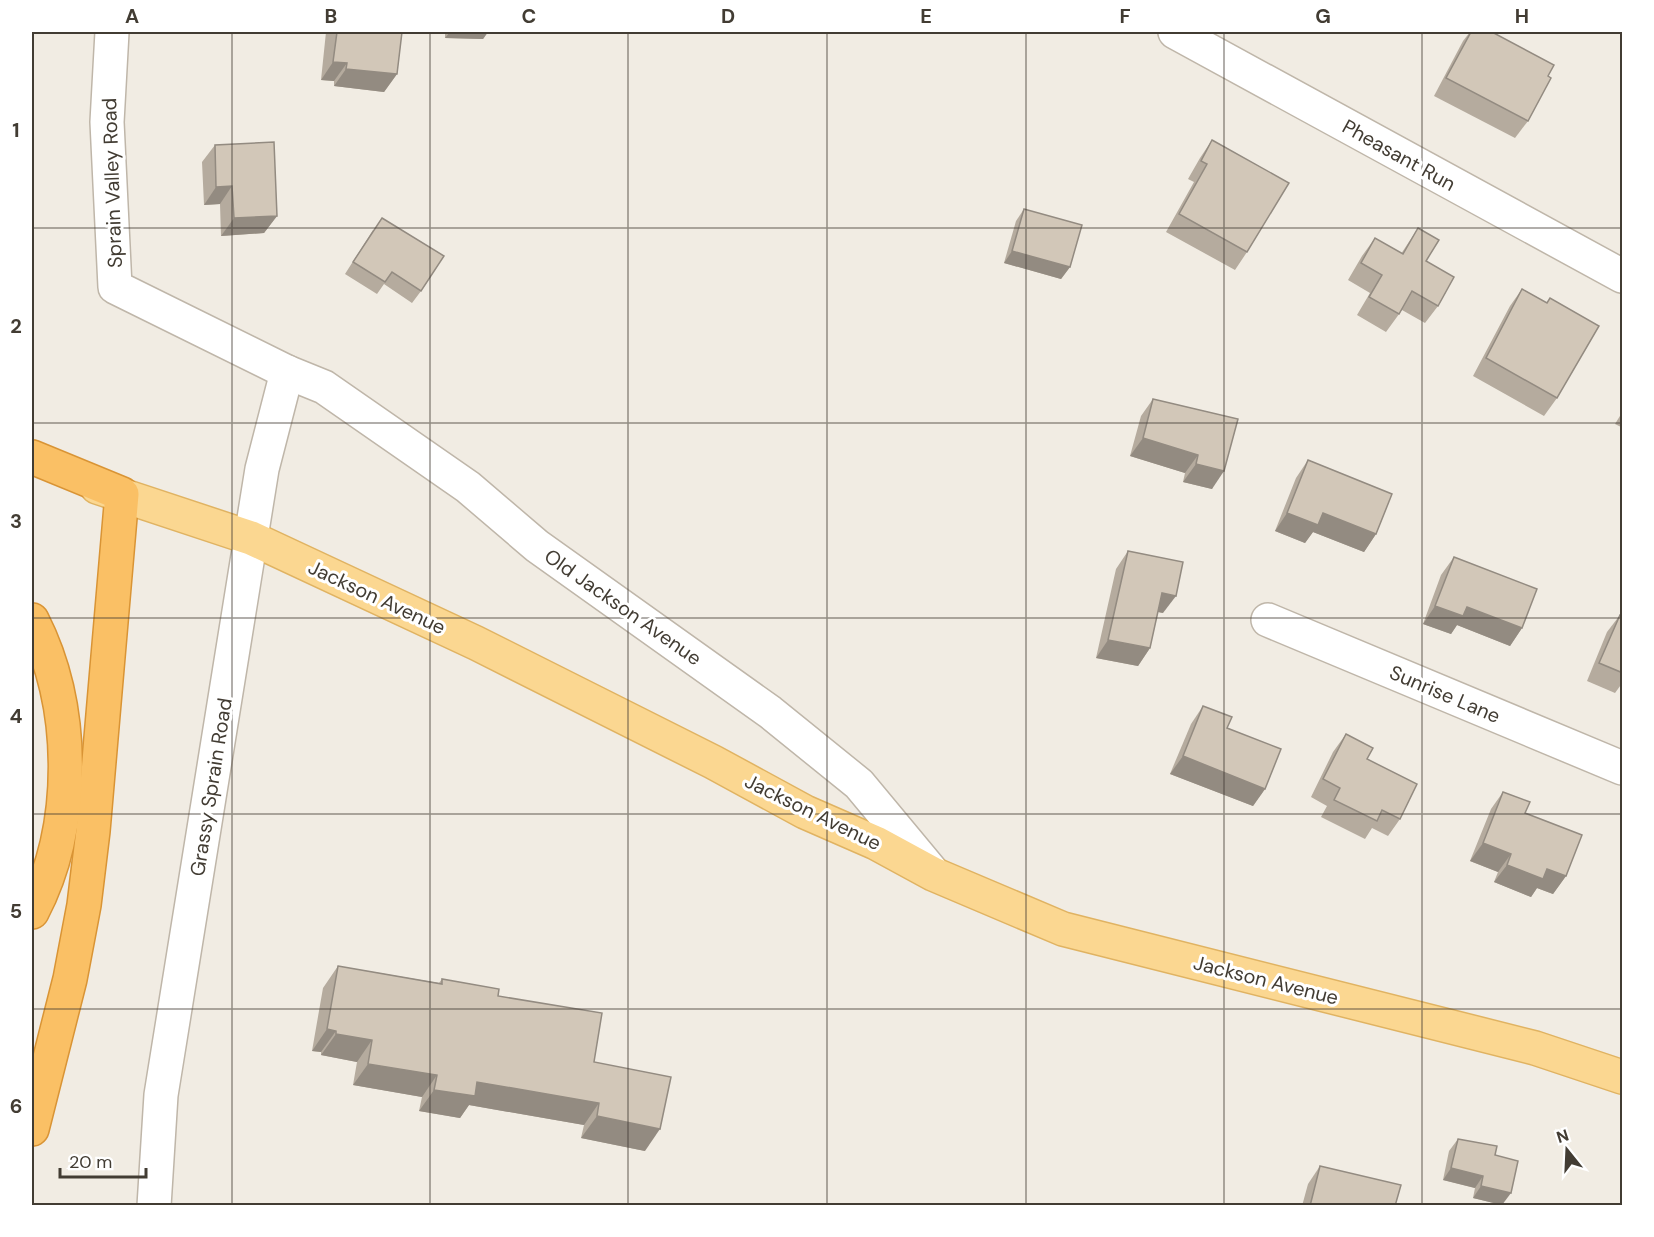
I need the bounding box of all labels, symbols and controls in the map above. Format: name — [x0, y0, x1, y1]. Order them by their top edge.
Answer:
text: A — [125, 3, 139, 29]
text: B — [325, 3, 337, 29]
text: C — [522, 3, 536, 29]
text: D — [721, 3, 735, 29]
text: E — [920, 3, 932, 29]
text: F — [1119, 3, 1131, 29]
text: G — [1315, 3, 1331, 29]
text: H — [1515, 3, 1529, 29]
street label: Sprain Valley Road — [96, 98, 128, 268]
street label: Pheasant Run — [1338, 113, 1460, 197]
text: 1 — [12, 117, 20, 143]
text: 2 — [10, 313, 22, 339]
text: 3 — [10, 508, 22, 534]
street label: Old Jackson Avenue — [539, 543, 707, 671]
street label: Jackson Avenue — [304, 554, 450, 640]
street label: Sunrise Lane — [1386, 659, 1504, 729]
street label: Grassy Sprain Road — [184, 696, 238, 878]
text: 4 — [10, 703, 23, 729]
street label: Jackson Avenue — [741, 768, 885, 856]
text: 5 — [10, 898, 22, 924]
street label: Jackson Avenue — [1191, 949, 1341, 1011]
text: 6 — [10, 1093, 22, 1119]
north arrow — [1537, 1120, 1597, 1180]
text: N — [1554, 1124, 1571, 1148]
scale bar — [60, 1141, 146, 1179]
text: 20 m — [69, 1150, 112, 1174]

